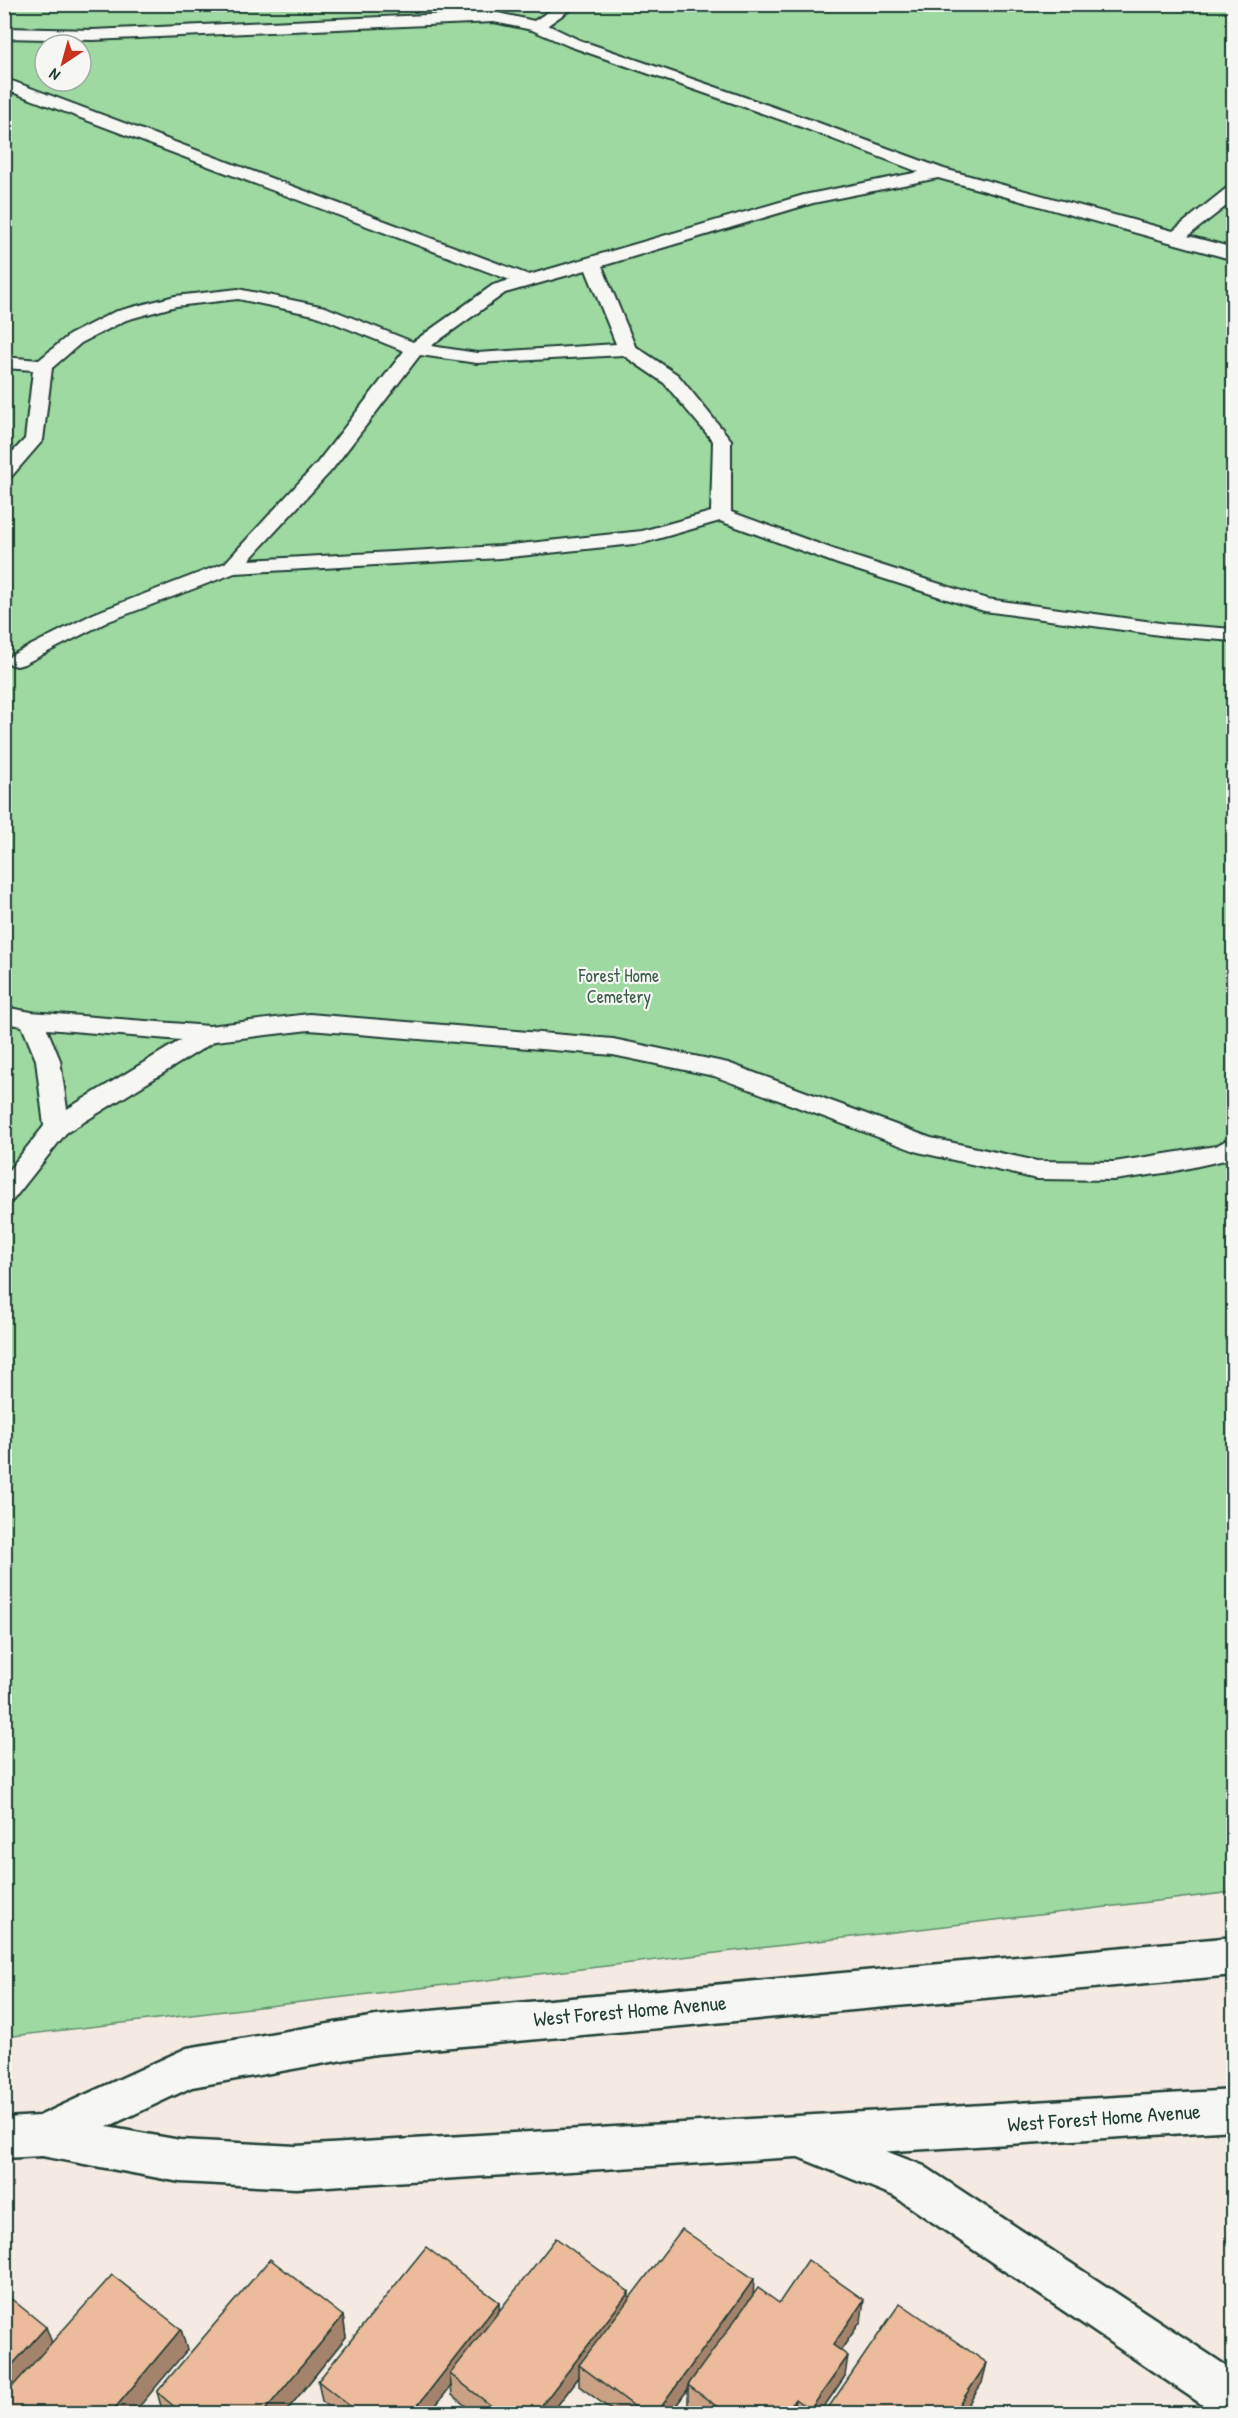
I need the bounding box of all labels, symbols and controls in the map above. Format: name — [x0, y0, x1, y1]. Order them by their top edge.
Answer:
north arrow — [33, 33, 93, 93]
text: N — [44, 63, 64, 87]
park label: Forest Home Cemetery — [578, 963, 659, 1009]
street label: West Forest Home Avenue — [532, 1988, 728, 2033]
street label: West Forest Home Avenue — [1007, 2096, 1201, 2139]

